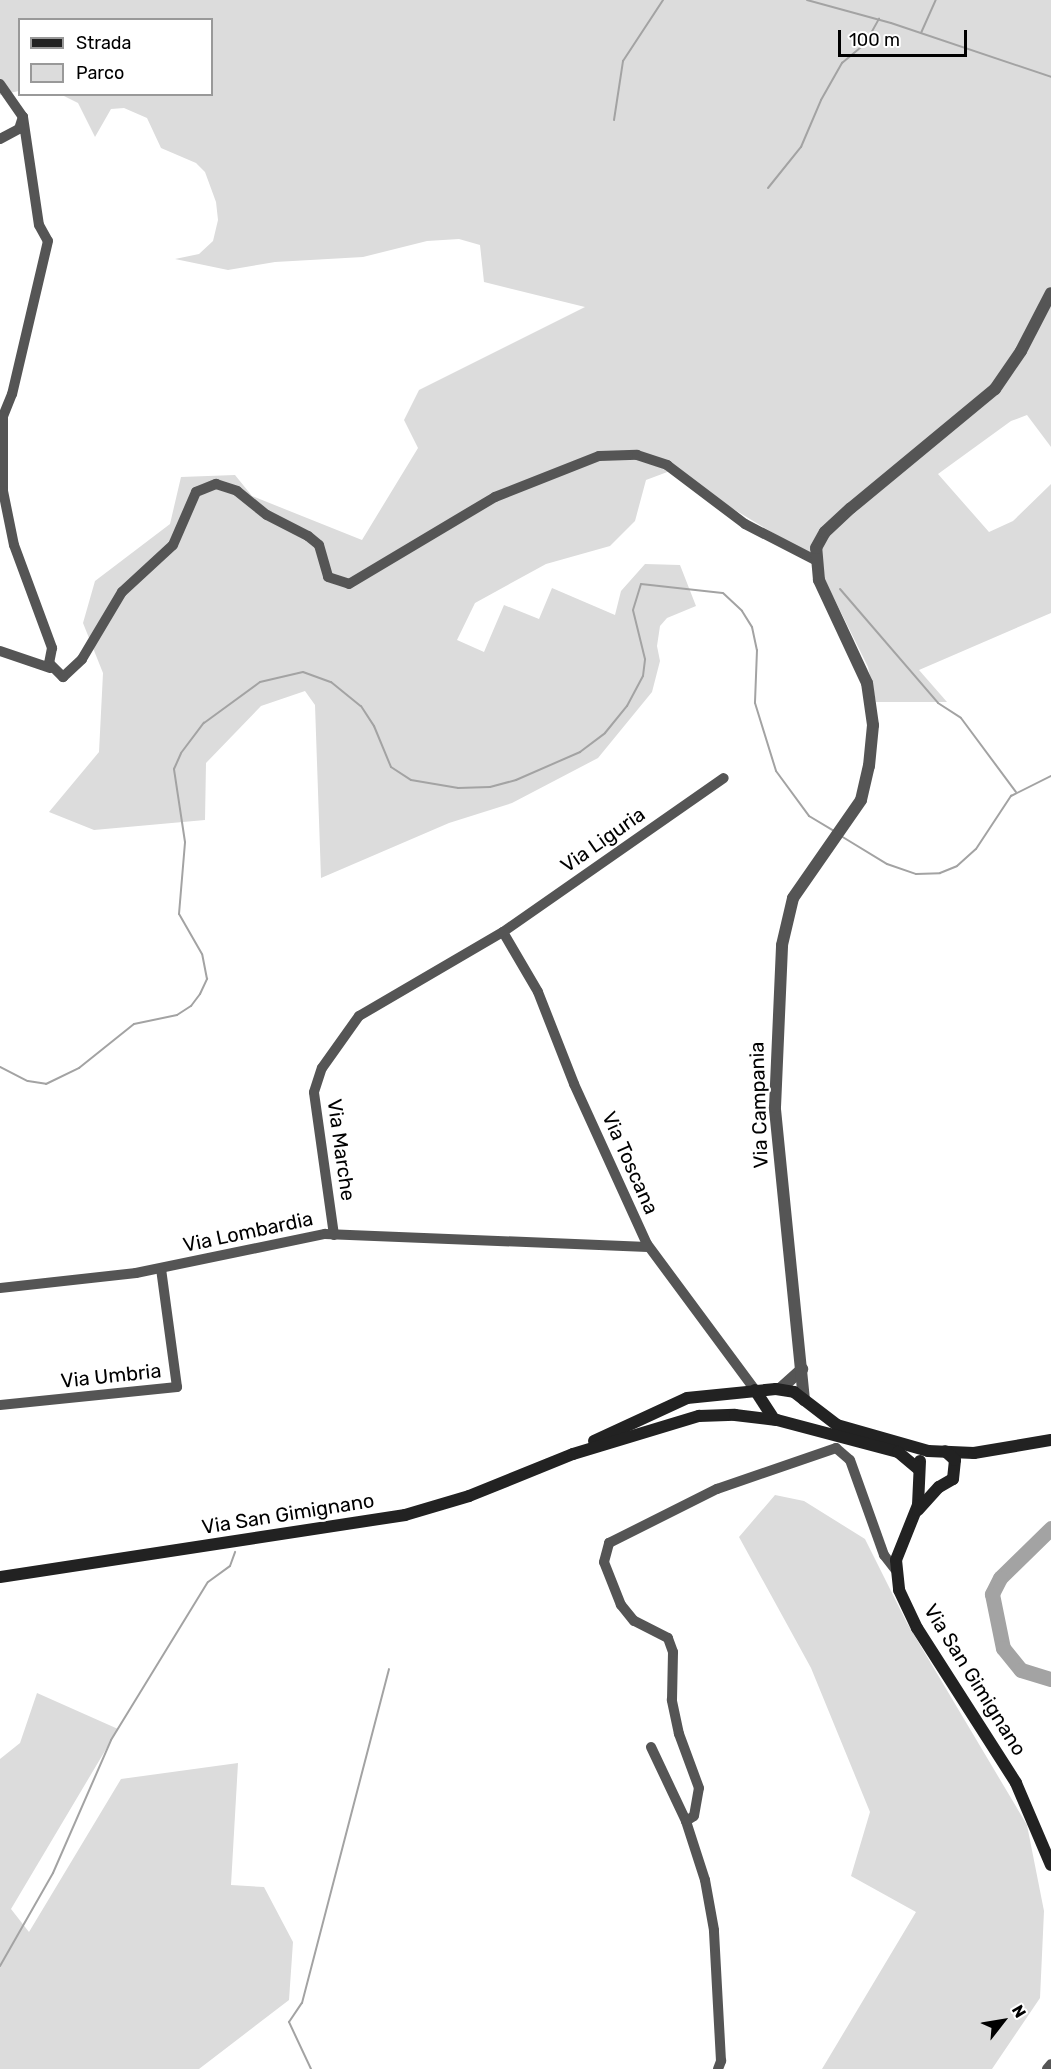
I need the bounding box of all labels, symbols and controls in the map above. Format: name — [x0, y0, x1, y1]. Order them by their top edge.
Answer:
legend — [18, 18, 213, 96]
scale bar — [841, 18, 970, 56]
text: 100 m — [849, 29, 900, 51]
text: Strada — [76, 32, 132, 54]
text: Parco — [76, 62, 124, 84]
street label: Via Liguria — [556, 802, 650, 878]
street label: Via Campania — [745, 1041, 773, 1169]
street label: Via Marche — [322, 1098, 360, 1202]
street label: Via Toscana — [597, 1108, 663, 1218]
street label: Via Lombardia — [181, 1207, 315, 1257]
street label: Via Umbria — [60, 1359, 162, 1393]
street label: Via San Gimignano — [200, 1489, 376, 1539]
street label: Via San Gimignano — [919, 1600, 1031, 1760]
north arrow — [973, 1991, 1033, 2051]
text: N — [1008, 2002, 1030, 2021]

